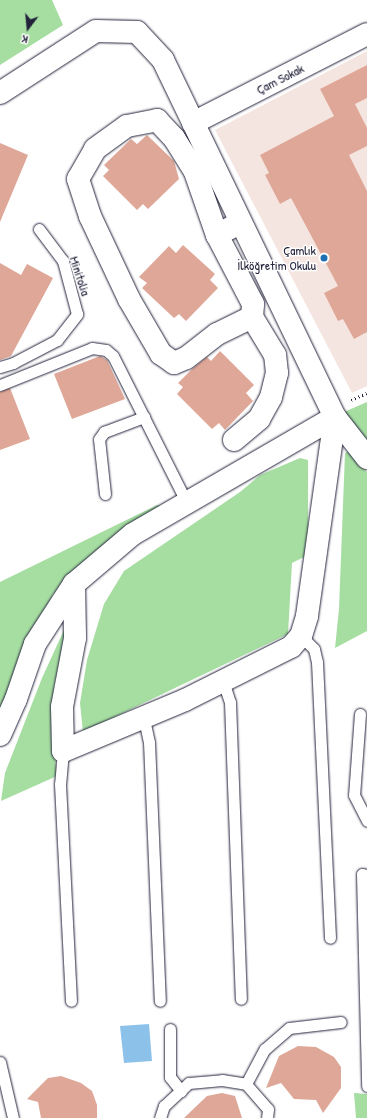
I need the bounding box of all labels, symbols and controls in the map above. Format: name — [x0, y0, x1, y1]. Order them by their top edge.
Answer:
north arrow — [8, 8, 48, 48]
text: K — [20, 32, 29, 47]
street label: Çam Sokak — [254, 60, 306, 98]
place label: Çamlık İlköğretim Okulu — [237, 243, 316, 274]
marker: Çamlık İlköğretim Okulu — [319, 253, 329, 263]
street label: Minitolia — [66, 254, 94, 298]

